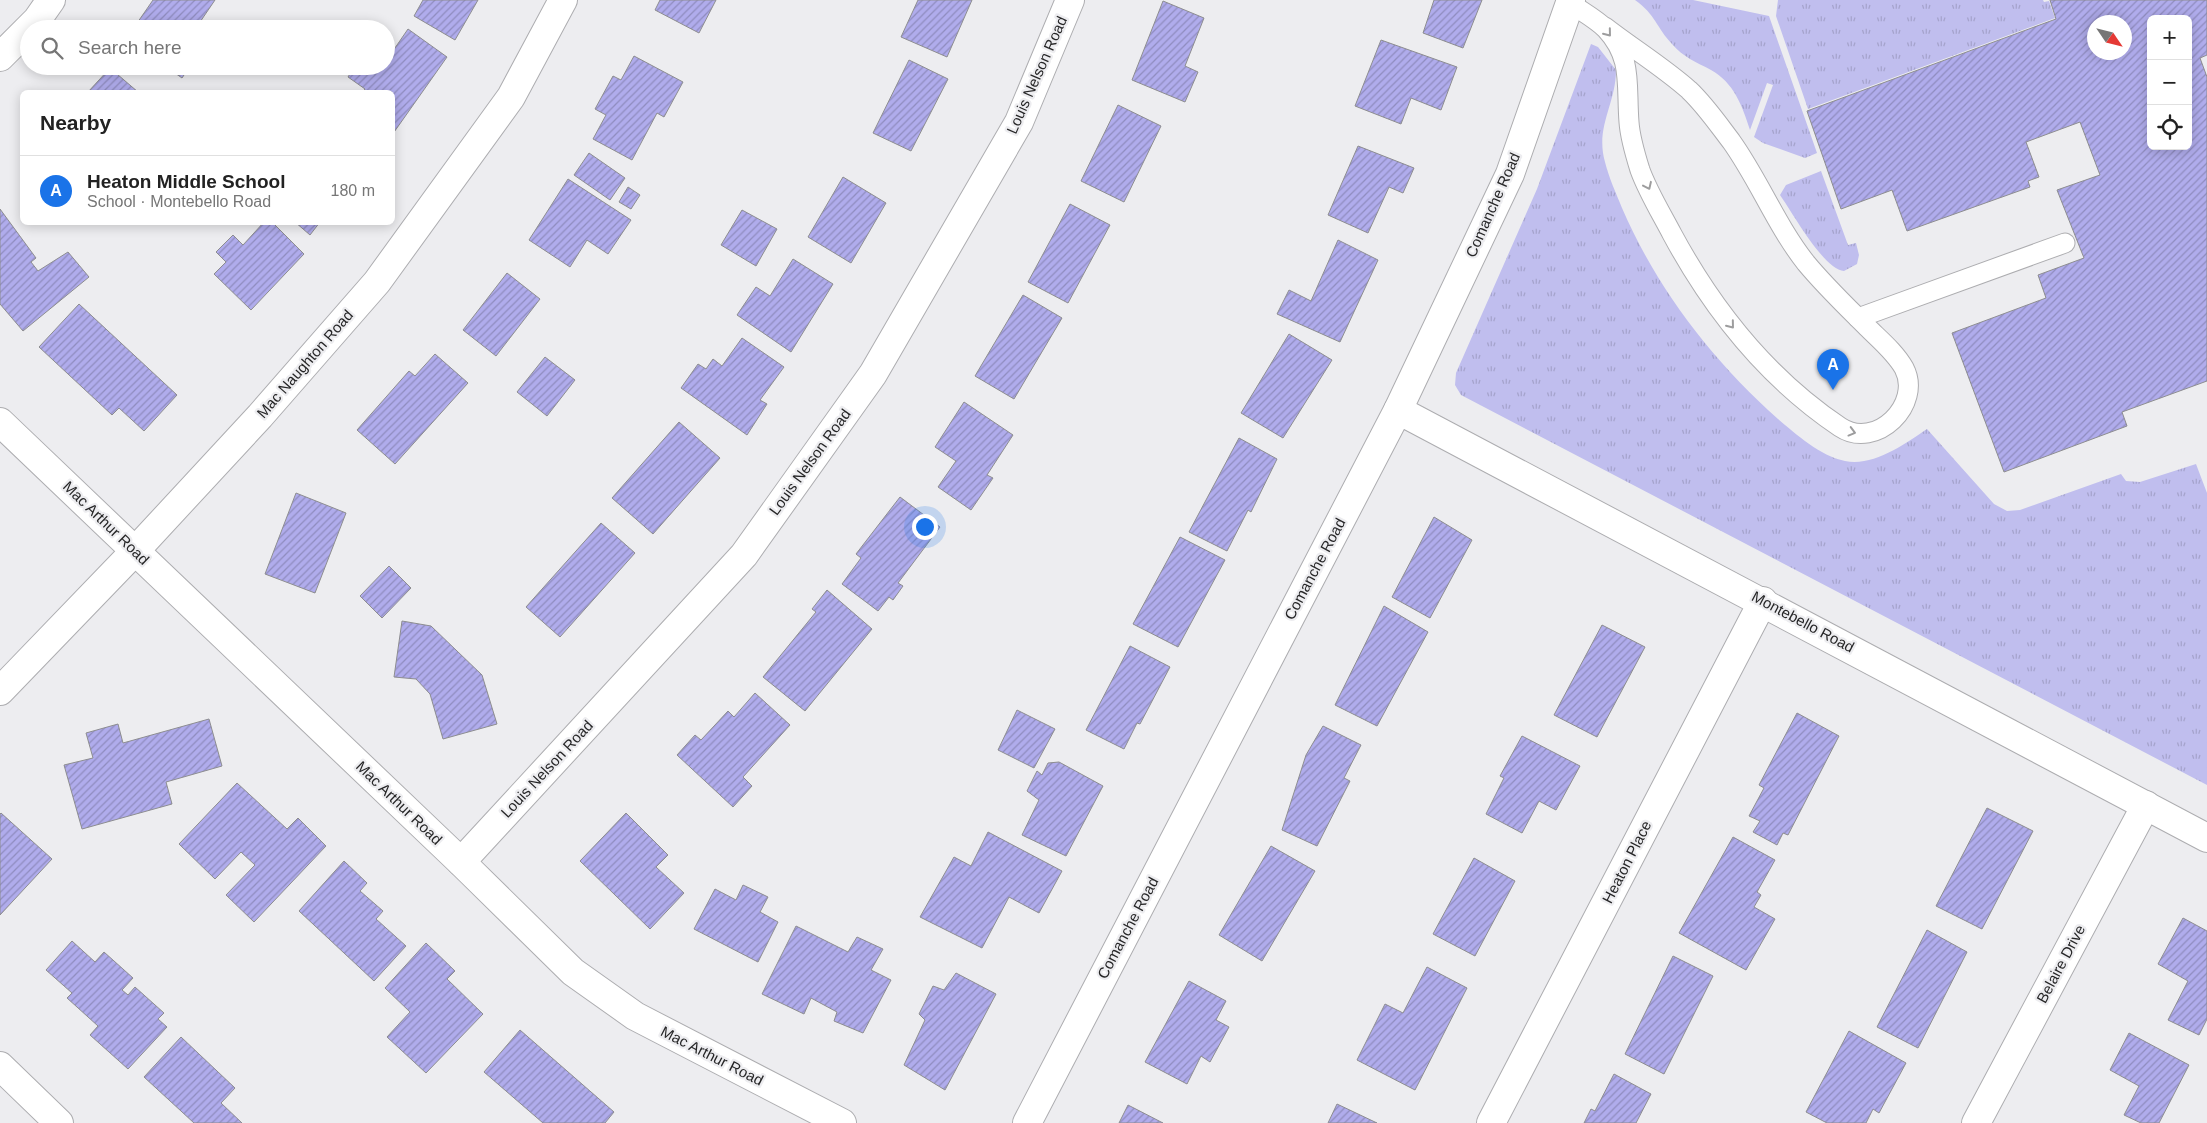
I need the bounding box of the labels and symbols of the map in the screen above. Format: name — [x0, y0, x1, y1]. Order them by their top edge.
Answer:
street label: Louis Nelson Road — [1003, 13, 1070, 136]
north arrow — [2087, 15, 2132, 60]
one-way arrow — [1602, 27, 1611, 36]
street label: Comanche Road — [1462, 150, 1523, 260]
one-way arrow — [1642, 181, 1652, 190]
street label: Mac Naughton Road — [253, 306, 356, 421]
one-way arrow — [1725, 320, 1734, 329]
pin: A — [1817, 349, 1849, 390]
street label: Louis Nelson Road — [765, 405, 854, 518]
one-way arrow — [1847, 426, 1855, 436]
street label: Mac Arthur Road — [60, 477, 153, 568]
your location — [912, 514, 938, 540]
street label: Comanche Road — [1281, 515, 1348, 622]
street label: Montebello Road — [1749, 587, 1857, 656]
street label: Louis Nelson Road — [497, 717, 596, 821]
street label: Mac Arthur Road — [353, 757, 446, 848]
street label: Heaton Place — [1599, 818, 1655, 906]
street label: Comanche Road — [1094, 874, 1161, 981]
street label: Belaire Drive — [2033, 922, 2088, 1006]
street label: Mac Arthur Road — [658, 1022, 766, 1089]

